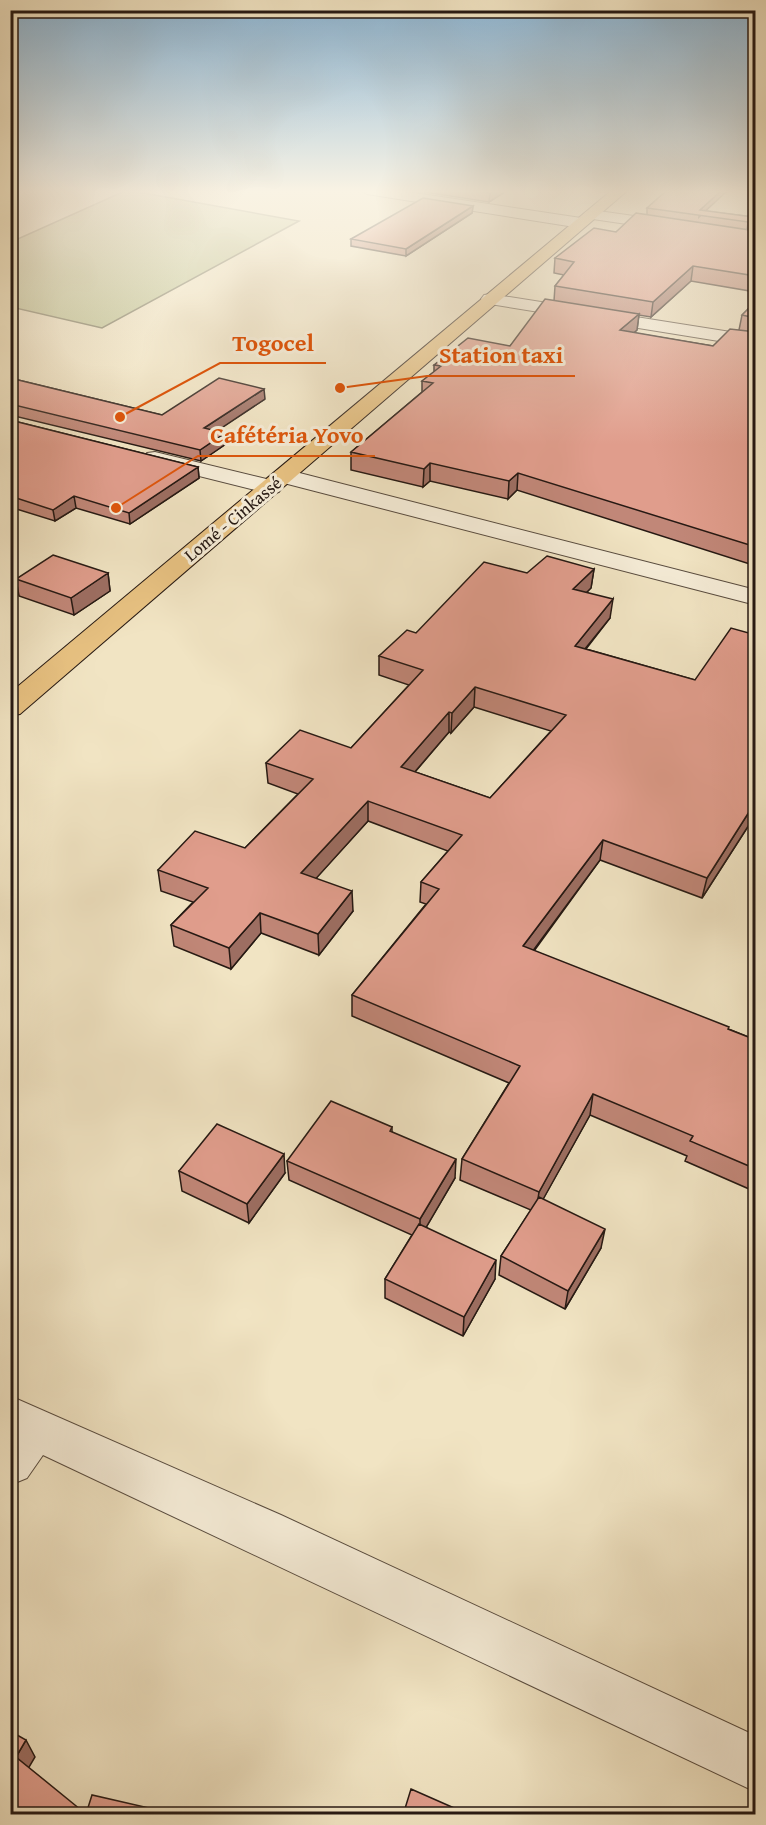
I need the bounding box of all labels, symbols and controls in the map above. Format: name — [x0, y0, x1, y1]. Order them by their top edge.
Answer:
callout: Togocel — [220, 321, 326, 363]
text: Togocel — [232, 325, 314, 360]
callout: Station taxi — [427, 334, 575, 376]
text: Station taxi — [439, 337, 563, 372]
callout: Cafétéria Yovo — [198, 414, 375, 456]
text: Cafétéria Yovo — [210, 417, 364, 452]
street label: Lomé - Cinkassé — [178, 470, 288, 568]

